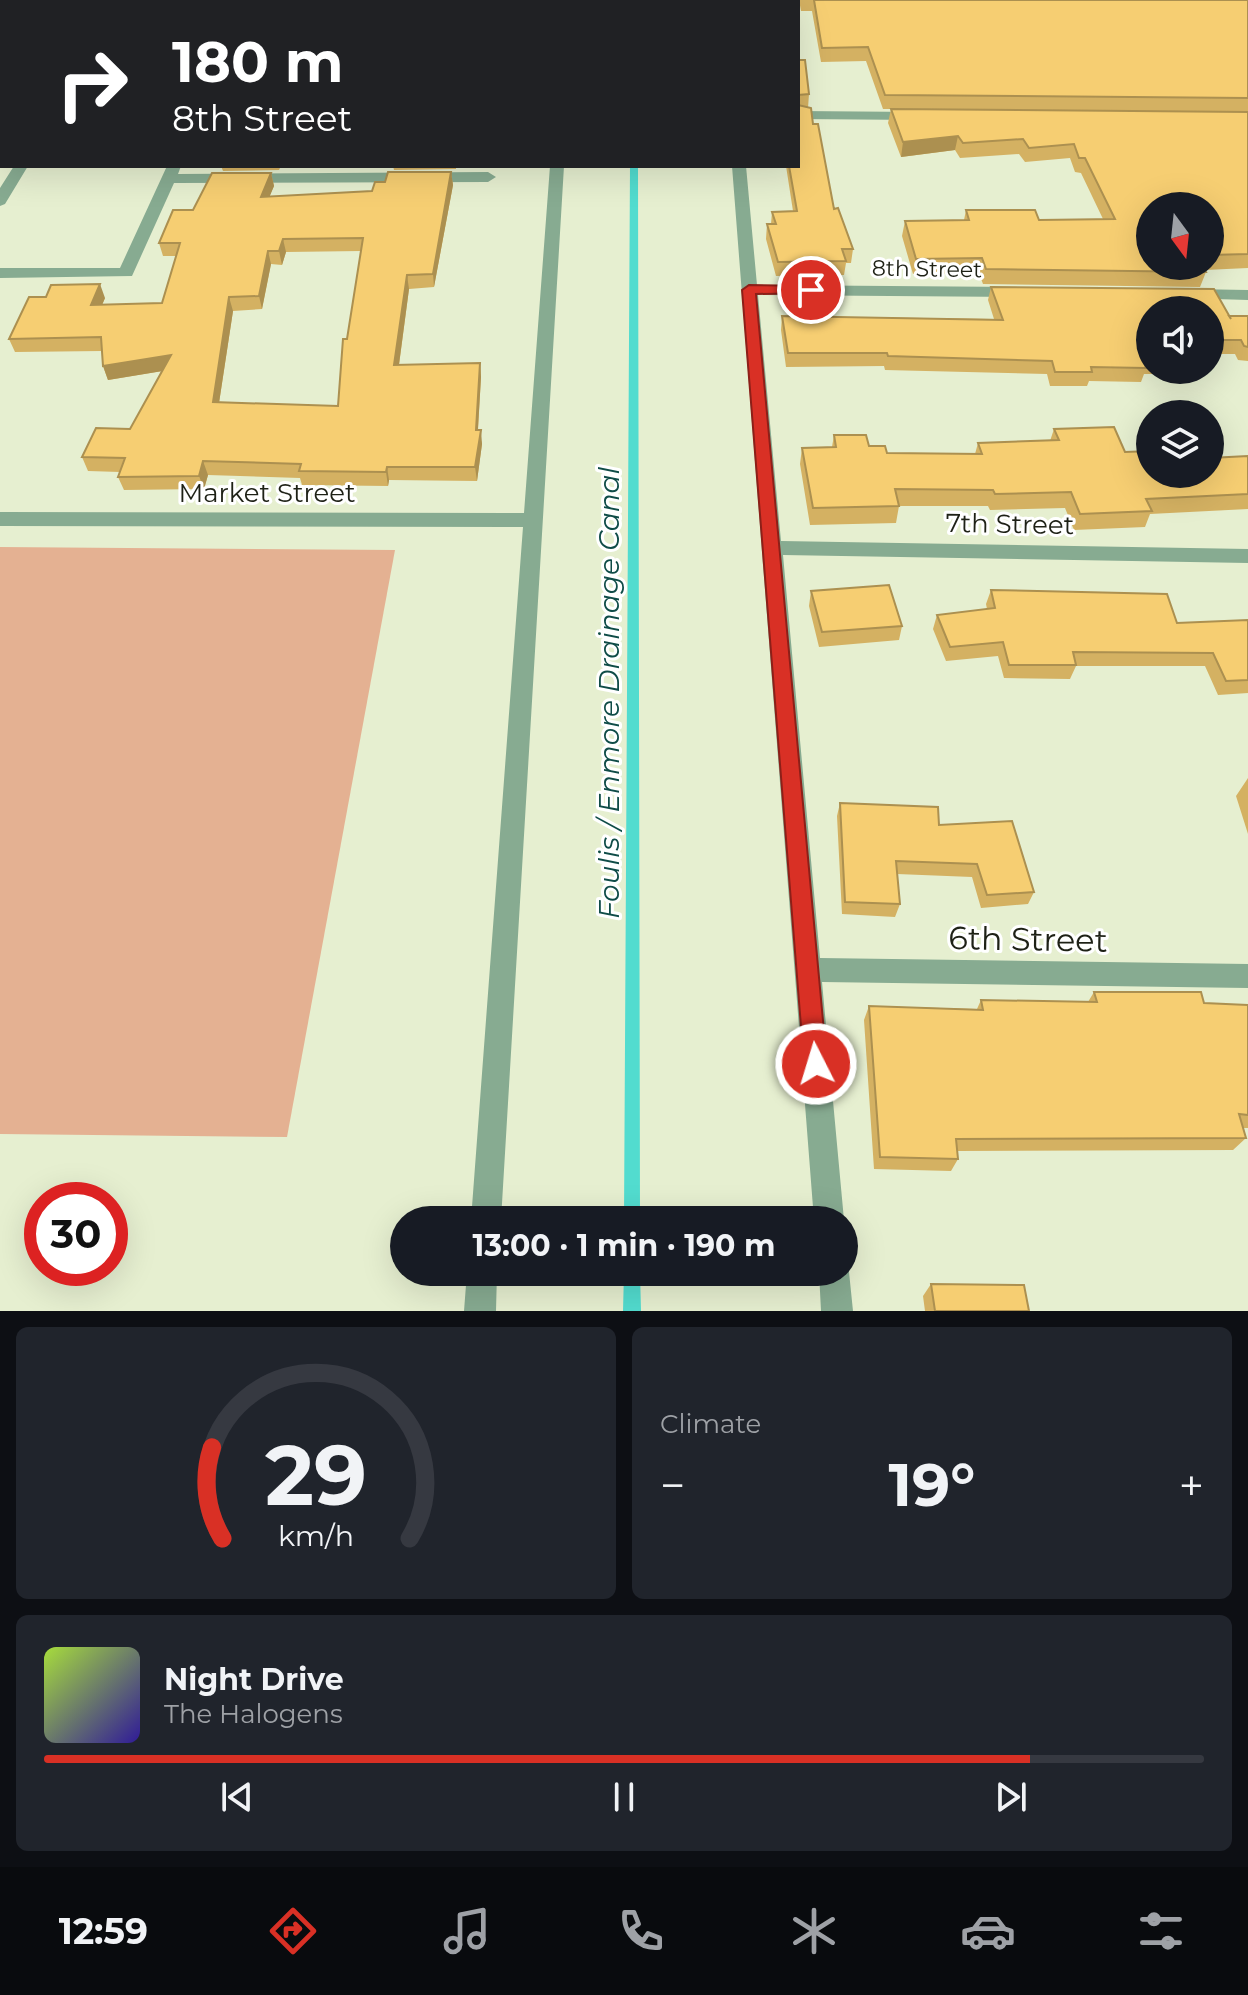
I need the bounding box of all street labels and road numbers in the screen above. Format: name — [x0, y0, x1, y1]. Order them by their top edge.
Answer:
street label: 8th Street — [872, 255, 982, 283]
street label: Market Street — [178, 477, 356, 509]
street label: 7th Street — [945, 507, 1075, 541]
street label: 6th Street — [948, 918, 1108, 960]

